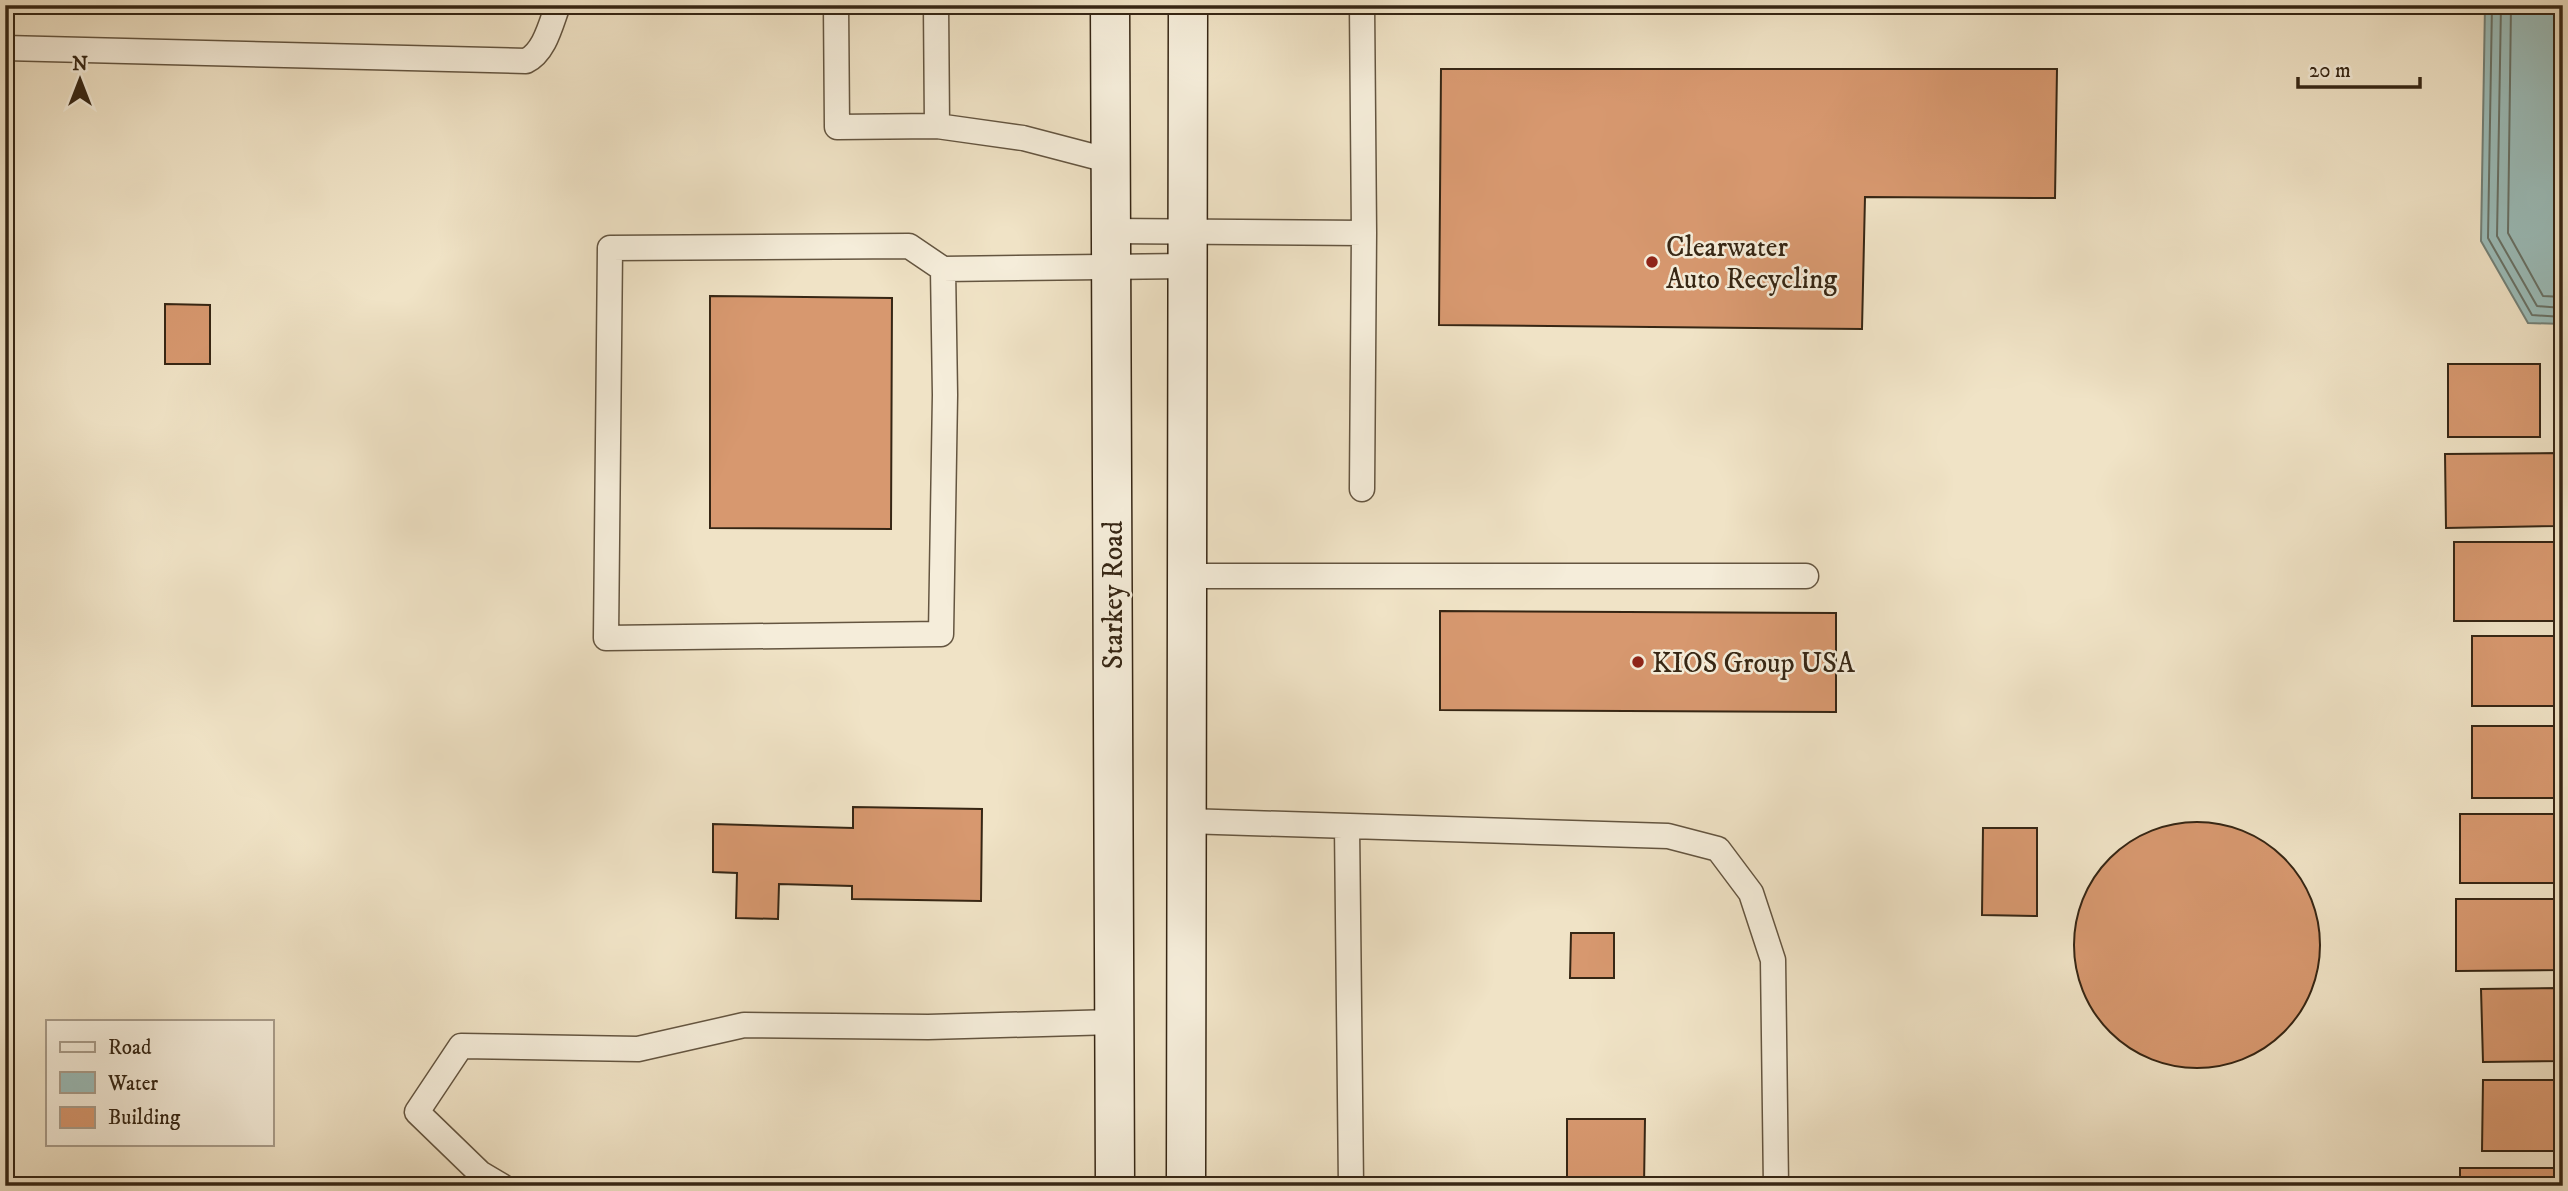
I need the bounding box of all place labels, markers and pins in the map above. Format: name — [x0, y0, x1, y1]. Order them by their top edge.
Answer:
place label: Clearwater Auto Recycling — [1666, 230, 1838, 297]
marker: Clearwater Auto Recycling — [1644, 254, 1660, 270]
place label: KIOS Group USA — [1652, 646, 1856, 681]
marker: KIOS Group USA — [1630, 654, 1646, 670]

